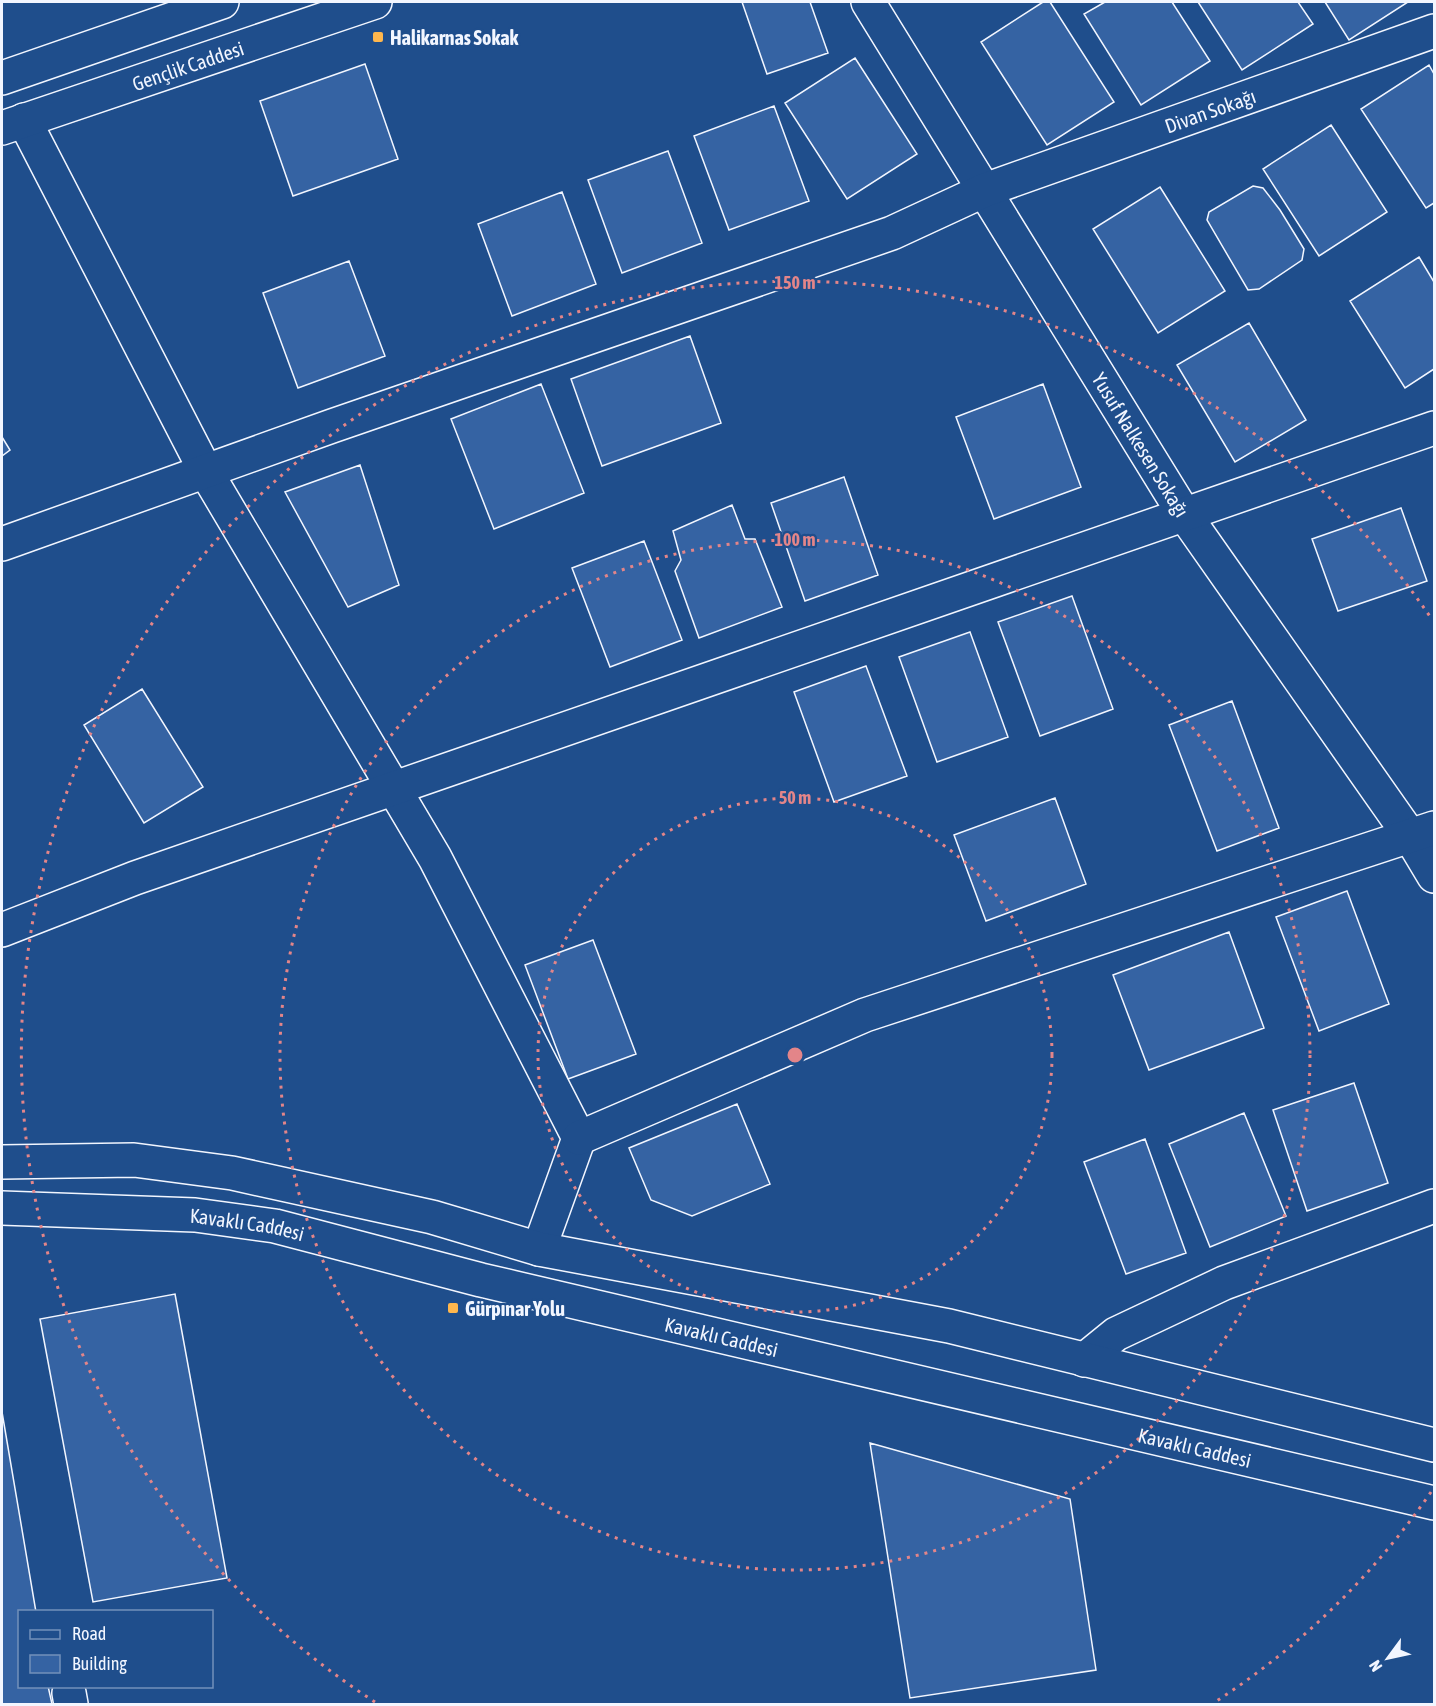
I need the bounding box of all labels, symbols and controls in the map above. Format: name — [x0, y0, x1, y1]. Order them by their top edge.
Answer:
place label: Halikarnas Sokak — [390, 26, 519, 49]
marker: Halikarnas Sokak — [371, 30, 385, 44]
street label: Gençlik Caddesi — [129, 36, 246, 95]
street label: Divan Sokağı — [1162, 84, 1259, 137]
text: 150 m — [775, 272, 815, 293]
street label: Yusuf Nalkesen Sokağı — [1088, 368, 1194, 521]
text: 100 m — [775, 529, 815, 550]
text: 50 m — [779, 787, 811, 808]
centre of rings — [785, 1045, 805, 1065]
street label: Kavaklı Caddesi — [190, 1203, 307, 1245]
place label: Gürpınar Yolu — [465, 1297, 565, 1320]
marker: Gürpınar Yolu — [446, 1301, 460, 1315]
street label: Kavaklı Caddesi — [663, 1312, 781, 1361]
street label: Kavaklı Caddesi — [1136, 1423, 1254, 1471]
legend — [18, 1610, 213, 1688]
text: Road — [72, 1623, 106, 1644]
north arrow — [1358, 1628, 1418, 1688]
text: Building — [72, 1653, 127, 1674]
text: N — [1365, 1657, 1386, 1675]

